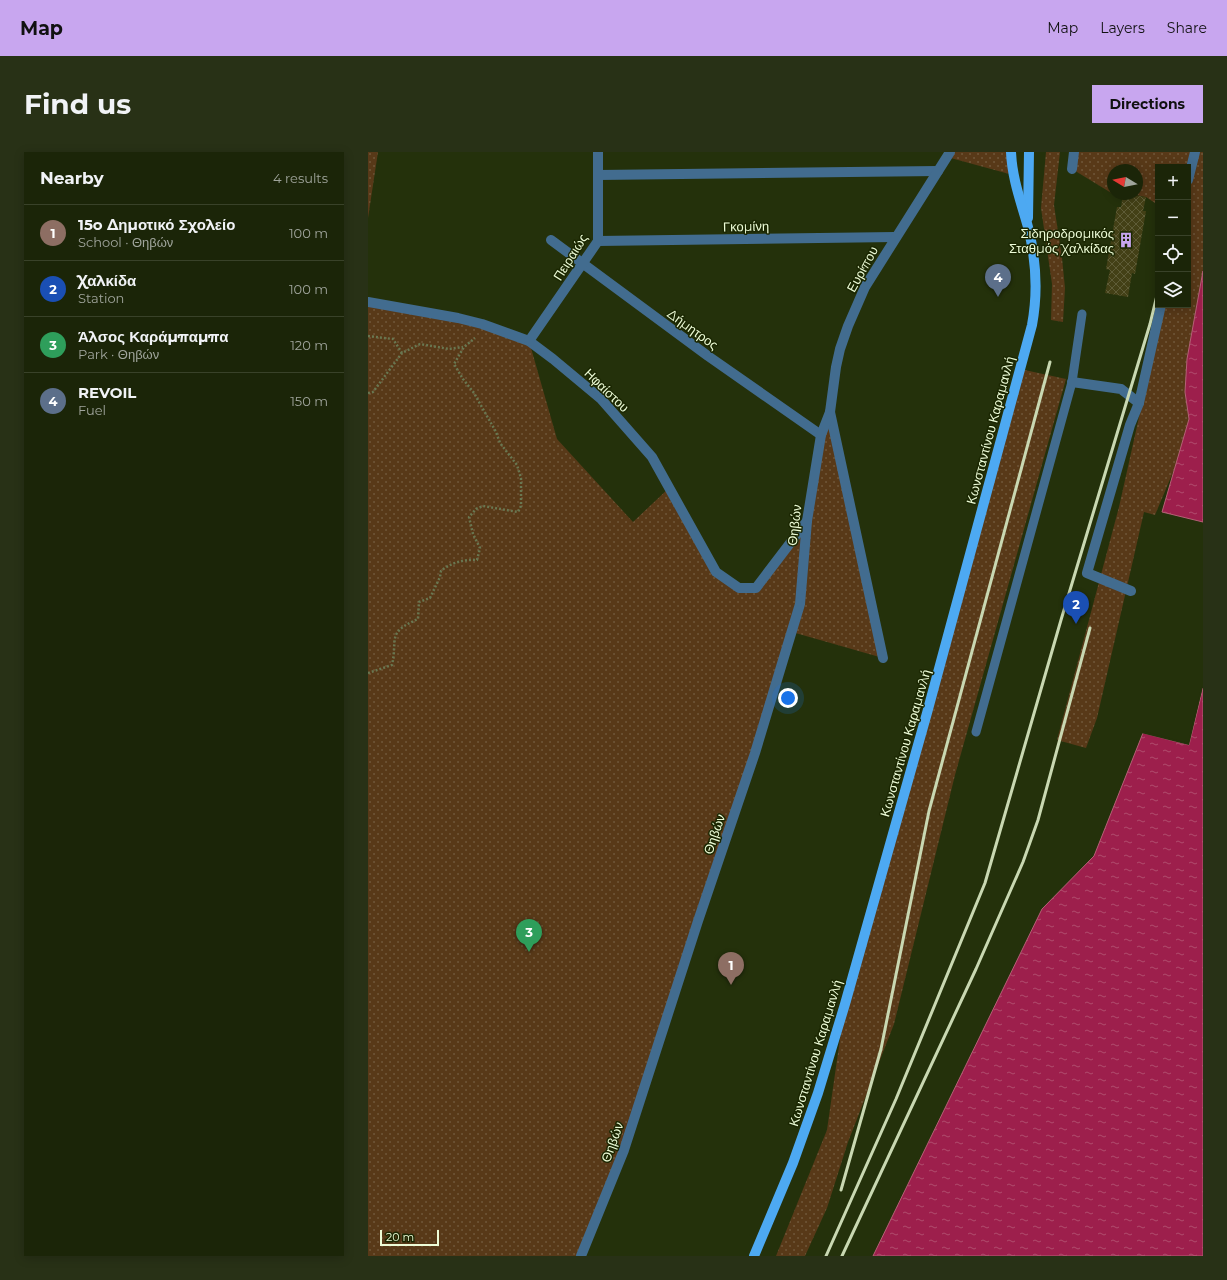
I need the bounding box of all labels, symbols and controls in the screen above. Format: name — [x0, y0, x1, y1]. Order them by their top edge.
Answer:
text: Map — [20, 17, 63, 40]
text: Map — [1047, 19, 1078, 37]
text: Layers — [1100, 19, 1145, 37]
text: Share — [1167, 19, 1207, 37]
button: Directions — [1092, 85, 1203, 123]
text: Find us — [24, 87, 131, 121]
north arrow — [1107, 164, 1143, 200]
map controls — [1155, 164, 1191, 308]
button: + — [1155, 164, 1191, 200]
text: Nearby — [40, 168, 104, 188]
text: 4 results — [273, 170, 328, 186]
button: − — [1155, 200, 1191, 236]
text: 15o Δημοτικό Σχολείο — [78, 215, 235, 234]
street label: Γκομίνη — [723, 218, 769, 234]
text: 1 — [50, 225, 56, 241]
text: 100 m — [289, 225, 328, 241]
place label: Σιδηροδρομικός Σταθμός Χαλκίδας — [1009, 225, 1114, 256]
street label: Πειραιώς — [549, 231, 591, 283]
building icon: Σιδηροδρομικός Σταθμός Χαλκίδας — [1117, 231, 1135, 249]
text: School · Θηβών — [78, 234, 173, 250]
button: locate — [1155, 236, 1191, 272]
street label: Ευρίπου — [843, 243, 881, 295]
pin: 4 — [985, 264, 1011, 297]
text: Χαλκίδα — [78, 271, 136, 290]
button: layers — [1155, 272, 1191, 308]
text: 2 — [49, 281, 57, 297]
text: 100 m — [289, 281, 328, 297]
text: Station — [78, 290, 124, 306]
street label: Δήμητρος — [665, 305, 721, 353]
text: Άλσος Καράμπαμπα — [78, 327, 228, 346]
text: 3 — [49, 337, 57, 353]
text: 120 m — [290, 337, 328, 353]
text: Park · Θηβών — [78, 346, 159, 362]
street label: Κωνσταντίνου Καραμανλή — [963, 354, 1017, 506]
street label: Ηφαίστου — [581, 365, 633, 415]
text: REVOIL — [78, 383, 136, 402]
text: 4 — [49, 393, 57, 409]
text: 150 m — [290, 393, 328, 409]
text: Fuel — [78, 402, 106, 418]
street label: Θηβών — [784, 503, 804, 547]
pin: 2 — [1063, 591, 1089, 624]
street label: Κωνσταντίνου Καραμανλή — [876, 668, 934, 818]
your location — [778, 688, 798, 708]
street label: Θηβών — [700, 812, 728, 856]
pin: 3 — [516, 919, 542, 952]
pin: 1 — [718, 952, 744, 985]
street label: Κωνσταντίνου Καραμανλή — [785, 978, 845, 1128]
street label: Θηβών — [597, 1120, 627, 1164]
scale bar — [380, 1228, 439, 1247]
text: 20 m — [386, 1230, 414, 1244]

